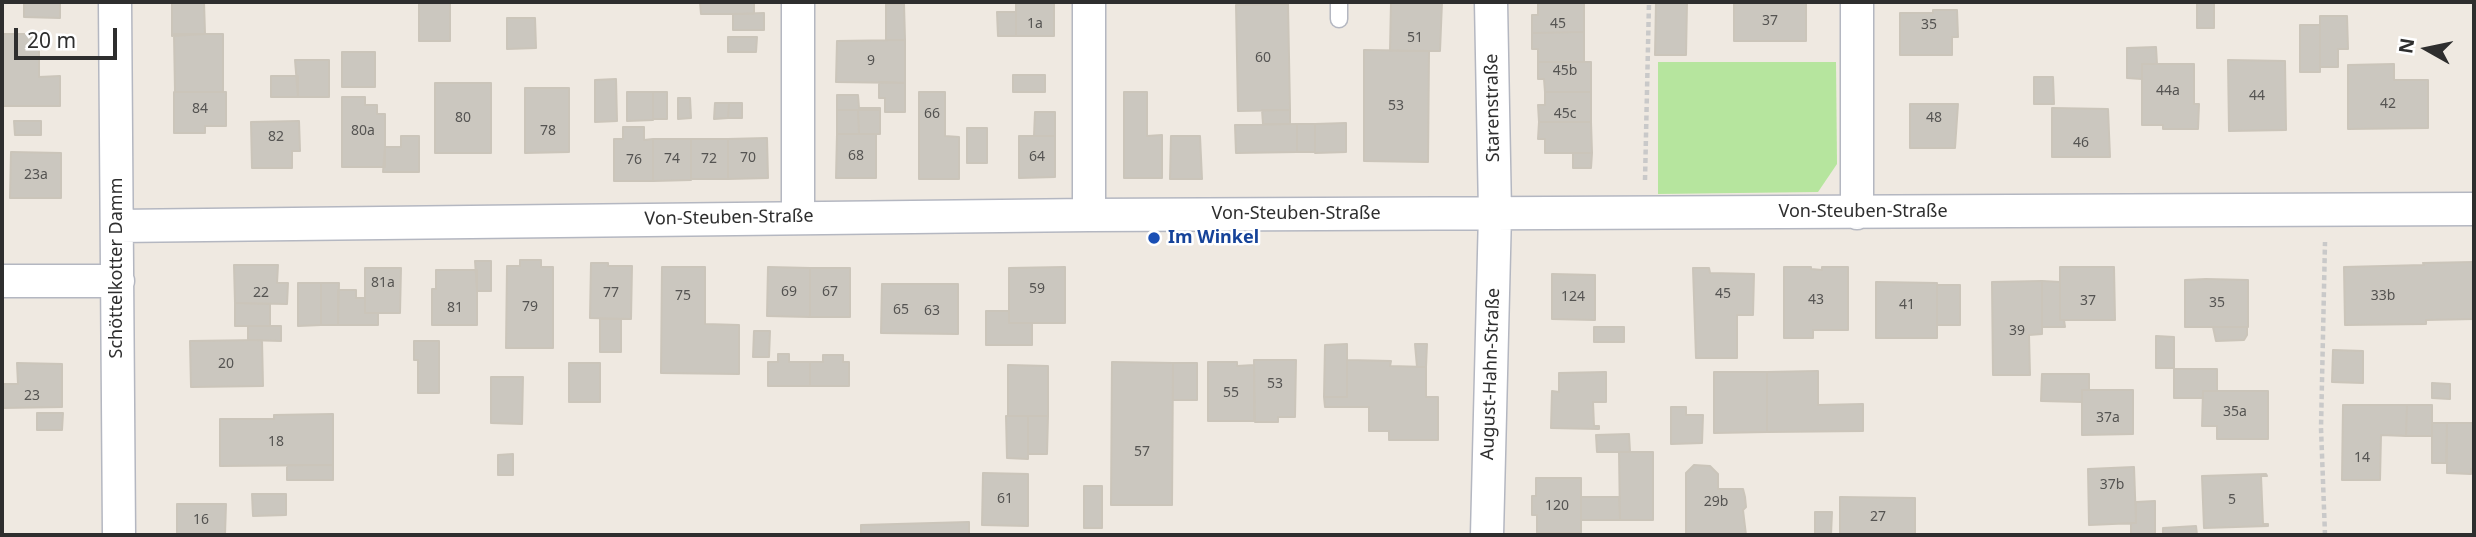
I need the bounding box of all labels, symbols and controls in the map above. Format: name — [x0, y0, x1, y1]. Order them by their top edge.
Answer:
house number: 37 — [1762, 13, 1778, 29]
scale bar — [18, 14, 121, 58]
north arrow — [2392, 14, 2462, 84]
house number: 1a — [1027, 16, 1043, 32]
house number: 45 — [1550, 16, 1566, 32]
house number: 35 — [1921, 17, 1937, 33]
text: 20 m — [27, 26, 76, 54]
house number: 51 — [1407, 30, 1423, 46]
text: N — [2392, 36, 2420, 55]
house number: 60 — [1255, 50, 1271, 66]
house number: 9 — [867, 53, 875, 69]
street label: Starenstraße — [1481, 54, 1505, 162]
house number: 45b — [1553, 63, 1577, 79]
house number: 44a — [2156, 83, 2180, 99]
house number: 44 — [2249, 88, 2265, 104]
house number: 42 — [2380, 96, 2396, 112]
house number: 53 — [1388, 98, 1404, 114]
house number: 84 — [192, 101, 208, 117]
house number: 66 — [924, 106, 940, 122]
house number: 45c — [1554, 106, 1576, 122]
house number: 80 — [455, 110, 471, 126]
house number: 48 — [1926, 110, 1942, 126]
house number: 80a — [351, 123, 375, 139]
house number: 78 — [540, 123, 556, 139]
house number: 82 — [268, 129, 284, 145]
house number: 46 — [2073, 135, 2089, 151]
house number: 68 — [848, 148, 864, 164]
house number: 64 — [1029, 149, 1045, 165]
house number: 70 — [740, 150, 756, 166]
house number: 74 — [664, 151, 680, 167]
house number: 72 — [701, 151, 717, 167]
house number: 76 — [626, 152, 642, 168]
house number: 23a — [24, 167, 48, 183]
street label: Schöttelkotter Damm — [106, 178, 128, 358]
street label: Von-Steuben-Straße — [1778, 201, 1948, 223]
street label: Von-Steuben-Straße — [1211, 203, 1381, 225]
street label: Von-Steuben-Straße — [644, 206, 814, 230]
place label: Im Winkel — [1168, 227, 1259, 249]
marker: Im Winkel — [1146, 230, 1162, 246]
house number: 81a — [371, 275, 395, 291]
house number: 59 — [1029, 281, 1045, 297]
house number: 69 — [781, 284, 797, 300]
house number: 67 — [822, 284, 838, 300]
house number: 22 — [253, 285, 269, 301]
house number: 77 — [603, 285, 619, 301]
house number: 45 — [1715, 286, 1731, 302]
house number: 75 — [675, 288, 691, 304]
street label: August-Hahn-Straße — [1477, 288, 1505, 460]
house number: 33b — [2371, 288, 2395, 304]
house number: 124 — [1561, 289, 1585, 305]
house number: 43 — [1808, 292, 1824, 308]
house number: 37 — [2080, 293, 2096, 309]
house number: 35 — [2209, 295, 2225, 311]
house number: 41 — [1899, 297, 1915, 313]
house number: 79 — [522, 299, 538, 315]
house number: 81 — [447, 300, 463, 316]
house number: 65 — [893, 302, 909, 318]
house number: 63 — [924, 303, 940, 319]
house number: 39 — [2009, 323, 2025, 339]
house number: 20 — [218, 356, 234, 372]
house number: 53 — [1267, 376, 1283, 392]
house number: 55 — [1223, 385, 1239, 401]
house number: 23 — [24, 388, 40, 404]
house number: 35a — [2223, 404, 2247, 420]
house number: 37a — [2096, 410, 2120, 426]
house number: 18 — [268, 434, 284, 450]
house number: 57 — [1134, 444, 1150, 460]
house number: 14 — [2354, 450, 2370, 466]
house number: 37b — [2100, 477, 2124, 493]
house number: 61 — [997, 491, 1013, 507]
house number: 5 — [2228, 492, 2236, 508]
house number: 29b — [1704, 494, 1728, 510]
house number: 120 — [1545, 498, 1569, 514]
house number: 27 — [1870, 509, 1886, 525]
house number: 16 — [193, 512, 209, 528]

